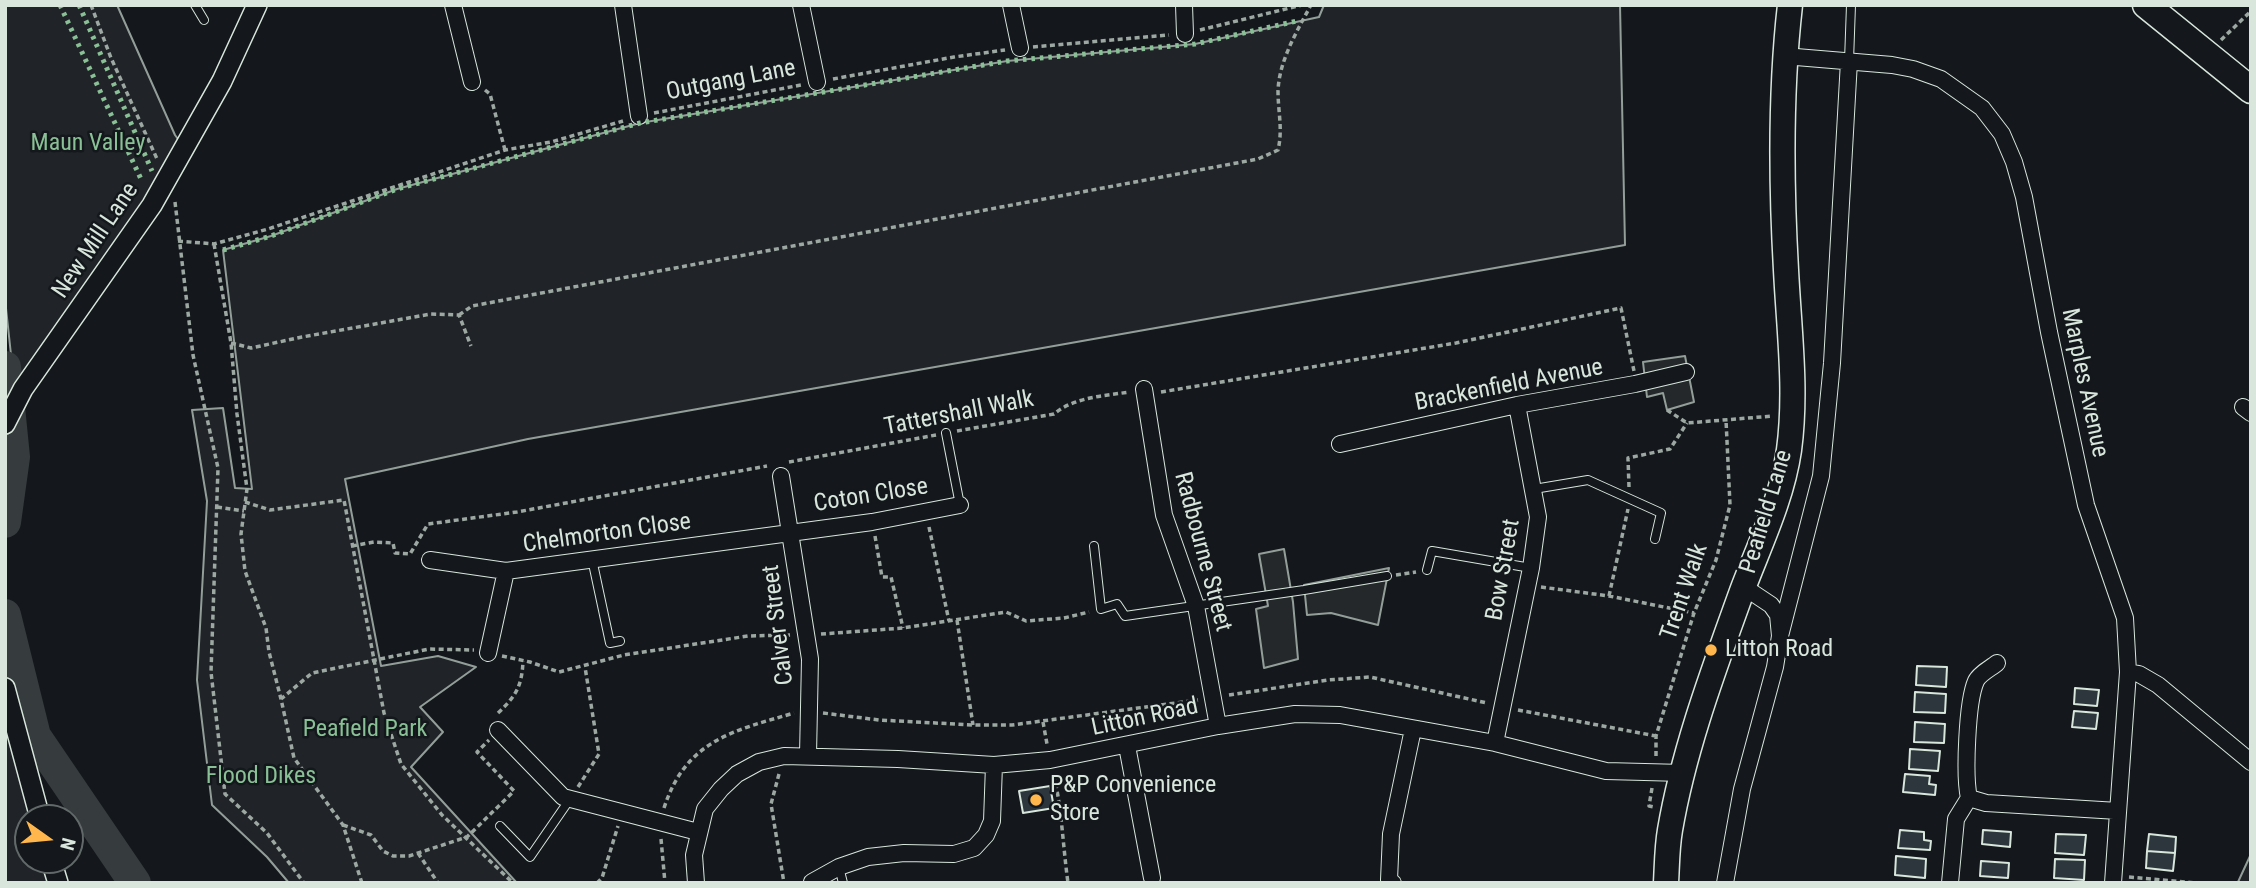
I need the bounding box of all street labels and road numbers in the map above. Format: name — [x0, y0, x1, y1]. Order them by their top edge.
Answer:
street label: Outgang Lane — [664, 54, 798, 108]
street label: New Mill Lane — [47, 178, 145, 304]
street label: Marples Avenue — [2054, 306, 2114, 460]
street label: Brackenfield Avenue — [1412, 354, 1606, 418]
street label: Tattershall Walk — [882, 385, 1036, 443]
street label: Peafield Lane — [1735, 447, 1799, 577]
street label: Radbourne Street — [1167, 469, 1237, 635]
street label: Coton Close — [812, 473, 930, 519]
street label: Chelmorton Close — [521, 508, 693, 560]
street label: Bow Street — [1481, 517, 1527, 623]
street label: Trent Walk — [1655, 540, 1715, 644]
street label: Calver Street — [757, 563, 801, 687]
street label: Litton Road — [1089, 693, 1201, 743]

